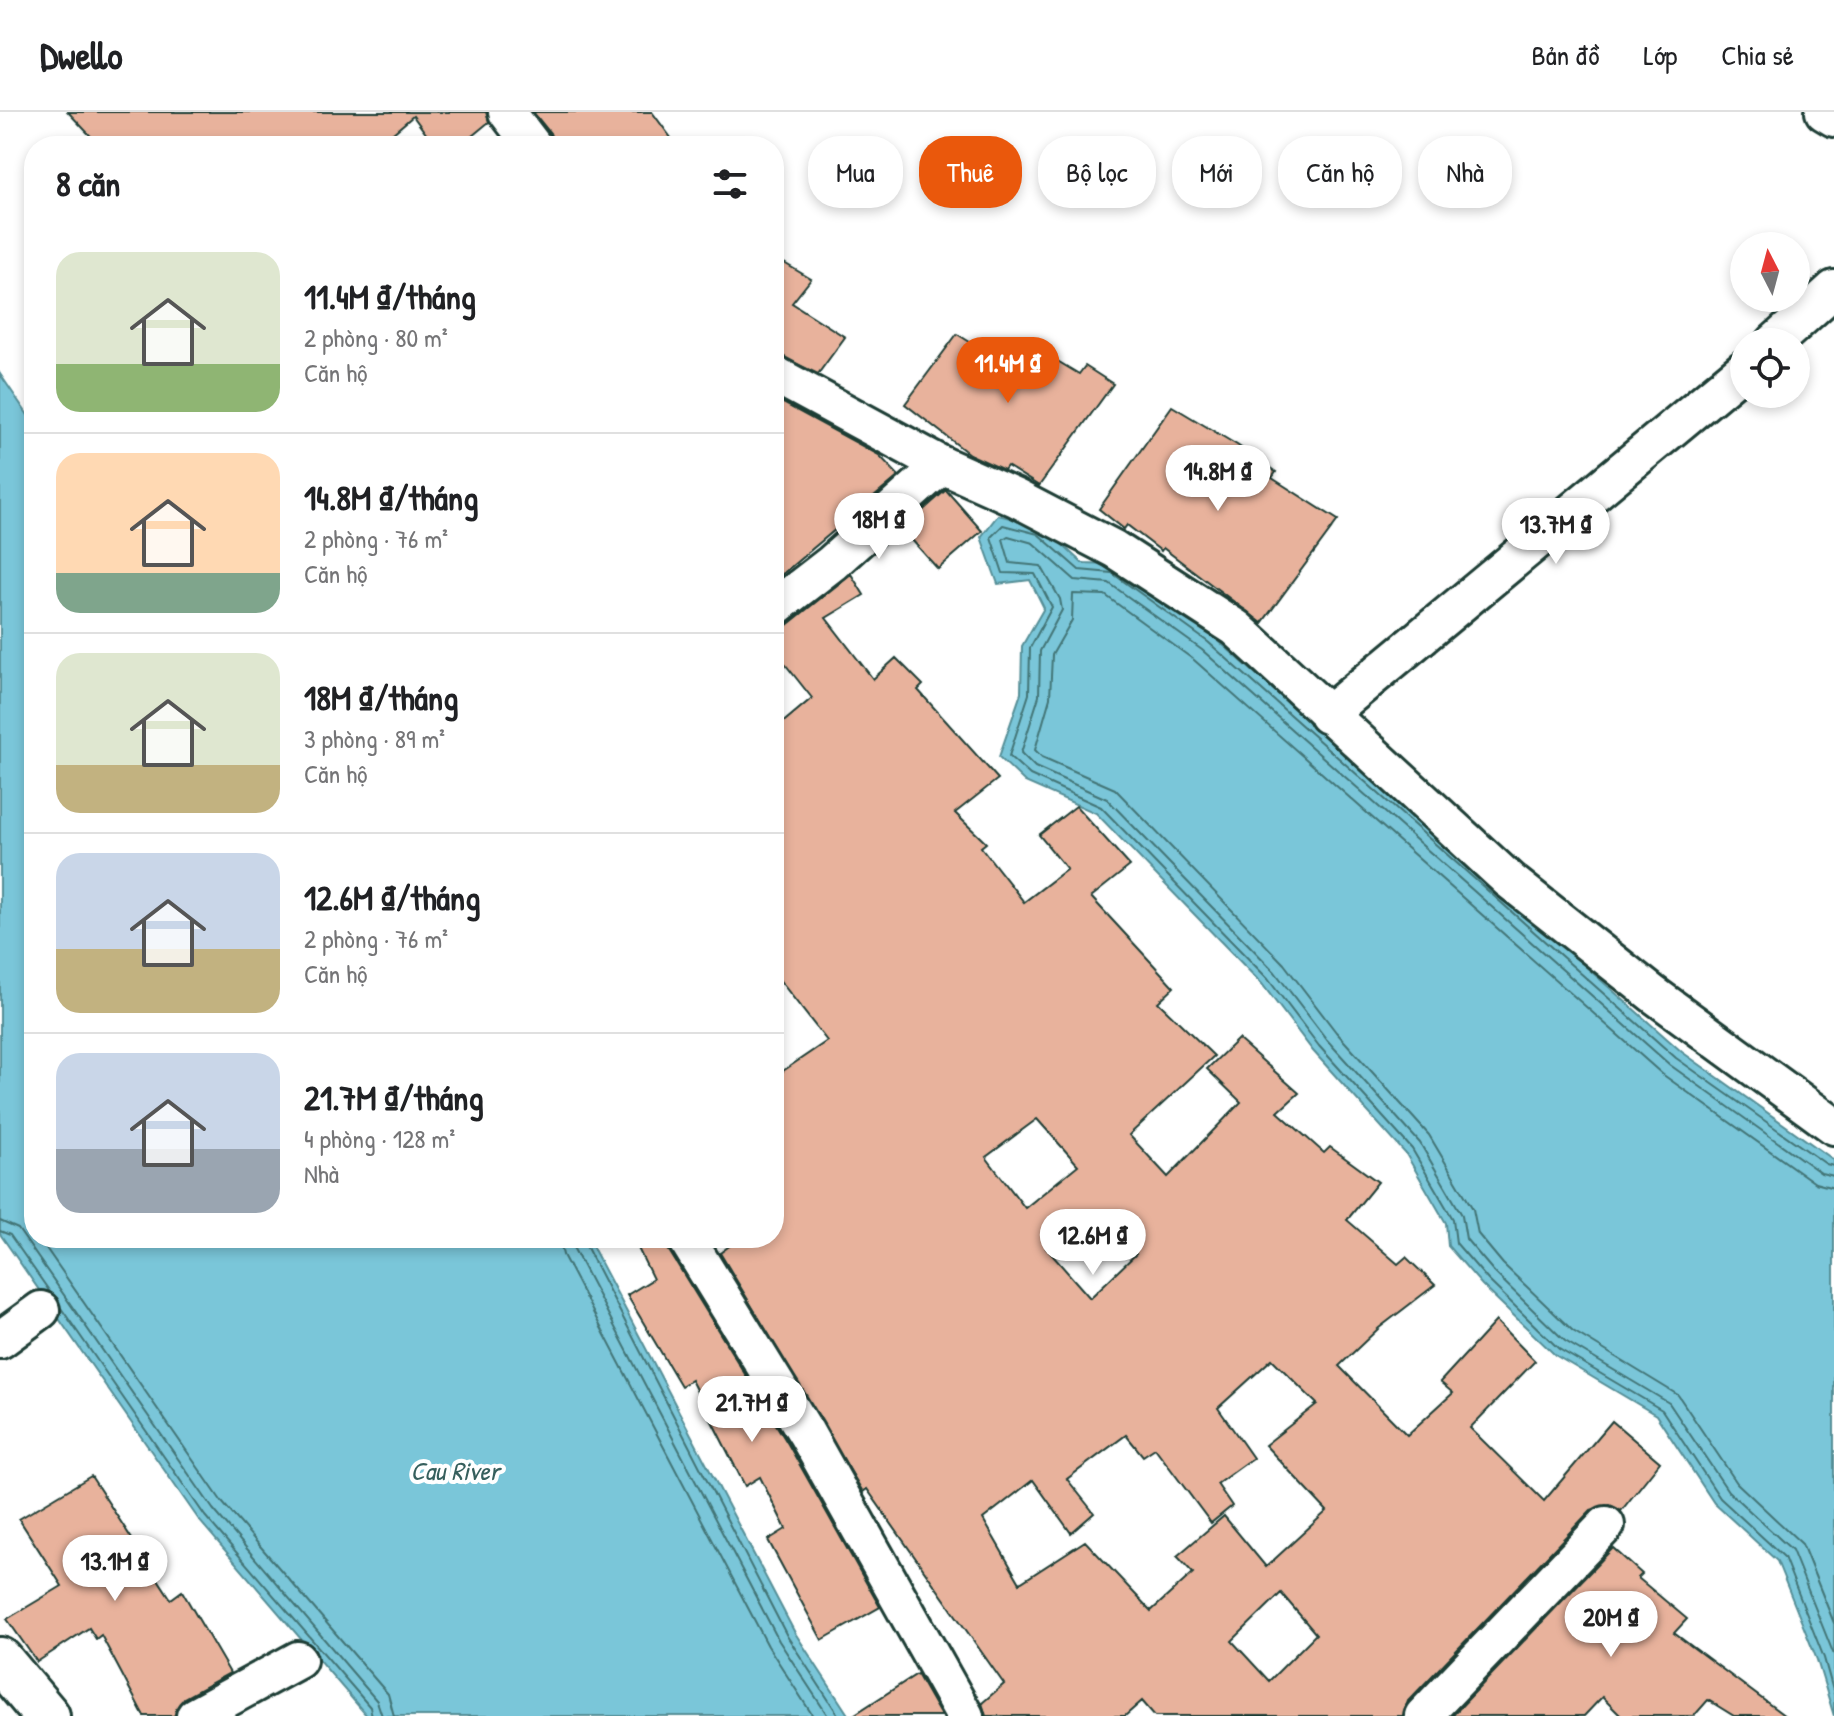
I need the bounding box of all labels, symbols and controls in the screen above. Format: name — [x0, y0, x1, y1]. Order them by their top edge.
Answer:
text: Dwello — [40, 29, 122, 81]
text: Bản đồ — [1531, 36, 1600, 74]
text: Lớp — [1644, 36, 1677, 74]
text: Chia sẻ — [1721, 36, 1794, 74]
chip: Mua — [808, 136, 903, 208]
chip: Thuê — [919, 136, 1022, 208]
chip: Bộ lọc — [1038, 136, 1156, 208]
chip: Mới — [1172, 136, 1262, 208]
chip: Căn hộ — [1278, 136, 1402, 208]
chip: Nhà — [1418, 136, 1512, 208]
text: 8 căn — [56, 161, 120, 207]
icon: filters — [708, 162, 752, 206]
north arrow — [1730, 232, 1810, 312]
map controls — [1730, 232, 1810, 408]
text: 11.4M ₫/tháng — [304, 274, 476, 320]
icon: home — [120, 284, 216, 380]
text: 2 phòng · 80 m² — [304, 320, 448, 355]
button: locate — [1730, 328, 1810, 408]
pin: 11.4M ₫ — [934, 337, 1082, 405]
text: 11.4M ₫ — [974, 345, 1042, 380]
text: Căn hộ — [304, 355, 368, 390]
pin: 14.8M ₫ — [1144, 445, 1292, 513]
text: 14.8M ₫ — [1184, 453, 1252, 488]
text: 14.8M ₫/tháng — [304, 475, 478, 521]
icon: home — [120, 485, 216, 581]
pin: 18M ₫ — [823, 493, 935, 561]
pin: 13.7M ₫ — [1482, 498, 1630, 566]
text: 18M ₫ — [852, 501, 906, 536]
text: 13.7M ₫ — [1520, 506, 1592, 541]
text: 2 phòng · 76 m² — [304, 521, 448, 556]
text: Căn hộ — [304, 556, 368, 591]
text: 18M ₫/tháng — [304, 675, 458, 721]
icon: home — [120, 685, 216, 781]
text: 3 phòng · 89 m² — [304, 721, 445, 756]
text: Căn hộ — [304, 756, 368, 791]
text: 12.6M ₫/tháng — [304, 875, 480, 921]
icon: home — [120, 885, 216, 981]
text: 2 phòng · 76 m² — [304, 921, 448, 956]
text: Căn hộ — [304, 956, 368, 991]
text: 21.7M ₫/tháng — [304, 1075, 484, 1121]
icon: home — [120, 1085, 216, 1181]
text: 4 phòng · 128 m² — [304, 1121, 455, 1156]
text: Nhà — [304, 1156, 339, 1191]
pin: 12.6M ₫ — [1019, 1209, 1167, 1277]
text: 12.6M ₫ — [1058, 1217, 1128, 1252]
pin: 21.7M ₫ — [678, 1376, 826, 1444]
text: 21.7M ₫ — [716, 1384, 788, 1419]
water label: Cau River — [410, 1453, 503, 1488]
pin: 13.1M ₫ — [41, 1535, 189, 1603]
text: 13.1M ₫ — [81, 1543, 149, 1578]
pin: 20M ₫ — [1555, 1591, 1667, 1659]
text: 20M ₫ — [1583, 1599, 1639, 1634]

